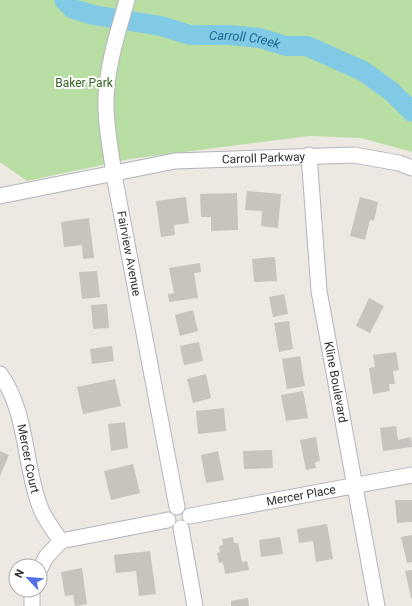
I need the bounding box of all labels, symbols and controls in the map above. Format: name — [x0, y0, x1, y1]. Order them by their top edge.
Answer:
water label: Carroll Creek — [209, 28, 283, 52]
park label: Baker Park — [55, 76, 114, 90]
street label: Carroll Parkway — [222, 150, 306, 166]
street label: Fairview Avenue — [114, 210, 144, 297]
street label: Kline Boulevard — [321, 340, 350, 424]
street label: Mercer Court — [14, 423, 42, 495]
street label: Mercer Place — [265, 482, 337, 509]
north arrow — [8, 558, 48, 598]
text: N — [12, 567, 27, 580]

